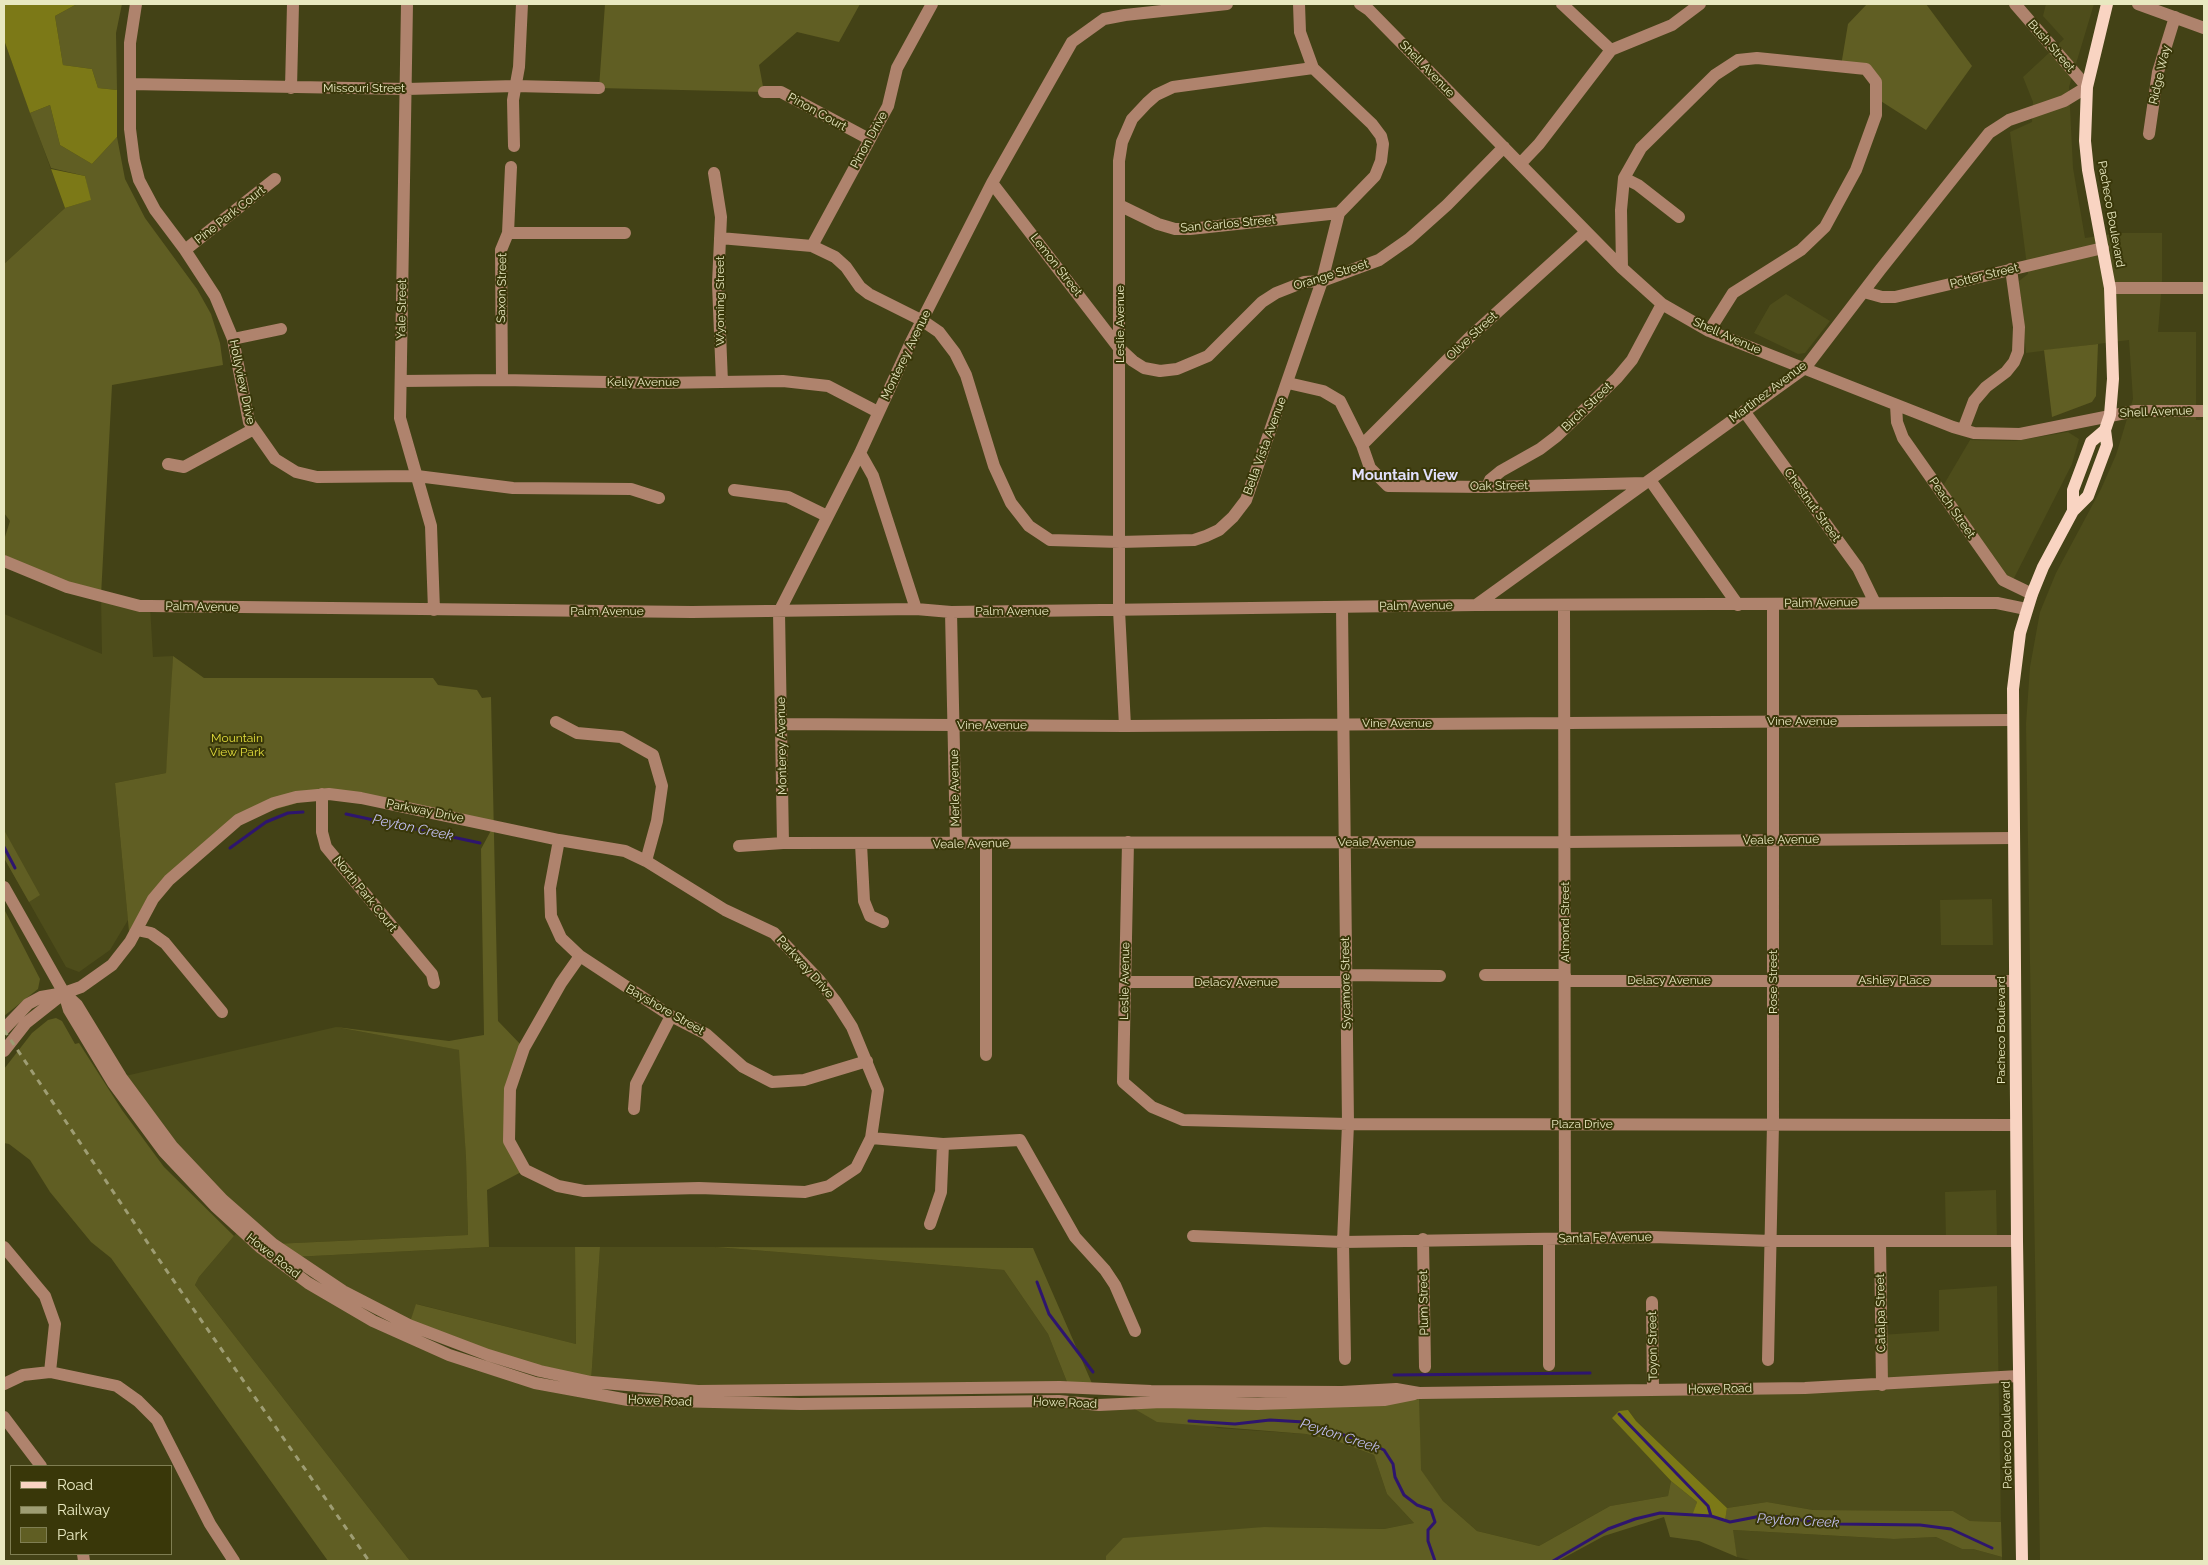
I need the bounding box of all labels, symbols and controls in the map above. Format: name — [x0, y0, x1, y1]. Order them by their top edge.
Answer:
street label: Bush Street — [2024, 17, 2078, 75]
street label: Shell Avenue — [1396, 38, 1458, 100]
street label: Ridge Way — [2146, 44, 2174, 106]
street label: Missouri Street — [323, 81, 405, 95]
street label: Pinon Court — [785, 90, 849, 134]
street label: Pinon Drive — [847, 109, 891, 171]
street label: Pacheco Boulevard — [2095, 160, 2127, 268]
street label: Pine Park Court — [192, 183, 268, 247]
street label: San Carlos Street — [1180, 213, 1276, 235]
street label: Lemon Street — [1027, 231, 1085, 299]
street label: Saxon Street — [494, 253, 510, 323]
street label: Wyoming Street — [713, 256, 727, 346]
street label: Orange Street — [1292, 257, 1370, 293]
street label: Potter Street — [1948, 261, 2020, 291]
street label: Yale Street — [394, 279, 410, 339]
street label: Leslie Avenue — [1113, 285, 1127, 363]
street label: Monterey Avenue — [878, 308, 934, 402]
street label: Olive Street — [1444, 309, 1500, 363]
street label: Shell Avenue — [1691, 315, 1763, 357]
street label: Hollyview Drive — [226, 338, 258, 426]
street label: Martinez Avenue — [1727, 358, 1809, 426]
street label: Kelly Avenue — [607, 375, 679, 389]
street label: Birch Street — [1559, 379, 1615, 435]
street label: Bella Vista Avenue — [1241, 395, 1289, 497]
street label: Shell Avenue — [2119, 404, 2193, 420]
district label: Mountain View — [1352, 466, 1458, 484]
street label: Chestnut Street — [1781, 466, 1843, 544]
street label: Peach Street — [1926, 475, 1978, 541]
street label: Oak Street — [1470, 478, 1528, 494]
street label: Palm Avenue — [1784, 595, 1858, 611]
street label: Palm Avenue — [1379, 598, 1453, 614]
street label: Palm Avenue — [165, 599, 239, 615]
street label: Palm Avenue — [570, 604, 644, 618]
street label: Palm Avenue — [975, 604, 1049, 618]
street label: Monterey Avenue — [774, 697, 790, 795]
street label: Vine Avenue — [1767, 714, 1837, 728]
street label: Vine Avenue — [1362, 716, 1432, 730]
street label: Vine Avenue — [957, 718, 1027, 732]
park label: Mountain View Park — [210, 731, 264, 759]
street label: Merle Avenue — [947, 749, 963, 827]
street label: Parkway Drive — [385, 796, 465, 826]
water label: Peyton Creek — [371, 811, 455, 845]
street label: Veale Avenue — [1743, 832, 1819, 848]
street label: Veale Avenue — [1338, 835, 1414, 849]
street label: Veale Avenue — [933, 836, 1009, 852]
street label: North Park Court — [330, 853, 400, 935]
street label: Almond Street — [1558, 882, 1572, 962]
street label: Parkway Drive — [773, 933, 837, 1001]
street label: Sycamore Street — [1338, 937, 1354, 1029]
street label: Leslie Avenue — [1117, 942, 1133, 1020]
street label: Rose Street — [1766, 950, 1780, 1014]
street label: Delacy Avenue — [1627, 973, 1711, 987]
street label: Ashley Place — [1858, 973, 1930, 987]
street label: Delacy Avenue — [1194, 975, 1278, 989]
street label: Pacheco Boulevard — [1994, 976, 2008, 1084]
street label: Bayshore Street — [623, 982, 707, 1038]
street label: Plaza Drive — [1551, 1117, 1613, 1131]
street label: Santa Fe Avenue — [1558, 1230, 1652, 1246]
street label: Howe Road — [243, 1231, 303, 1281]
street label: Plum Street — [1416, 1270, 1432, 1336]
street label: Catalpa Street — [1873, 1273, 1889, 1353]
street label: Toyon Street — [1645, 1311, 1661, 1381]
street label: Howe Road — [1688, 1381, 1752, 1397]
street label: Pacheco Boulevard — [1999, 1381, 2015, 1489]
street label: Howe Road — [628, 1393, 692, 1409]
street label: Howe Road — [1033, 1395, 1097, 1411]
water label: Peyton Creek — [1298, 1415, 1382, 1457]
legend — [10, 1465, 172, 1555]
text: Road — [57, 1476, 93, 1494]
text: Railway — [57, 1501, 110, 1519]
water label: Peyton Creek — [1756, 1510, 1840, 1532]
text: Park — [57, 1526, 88, 1544]

